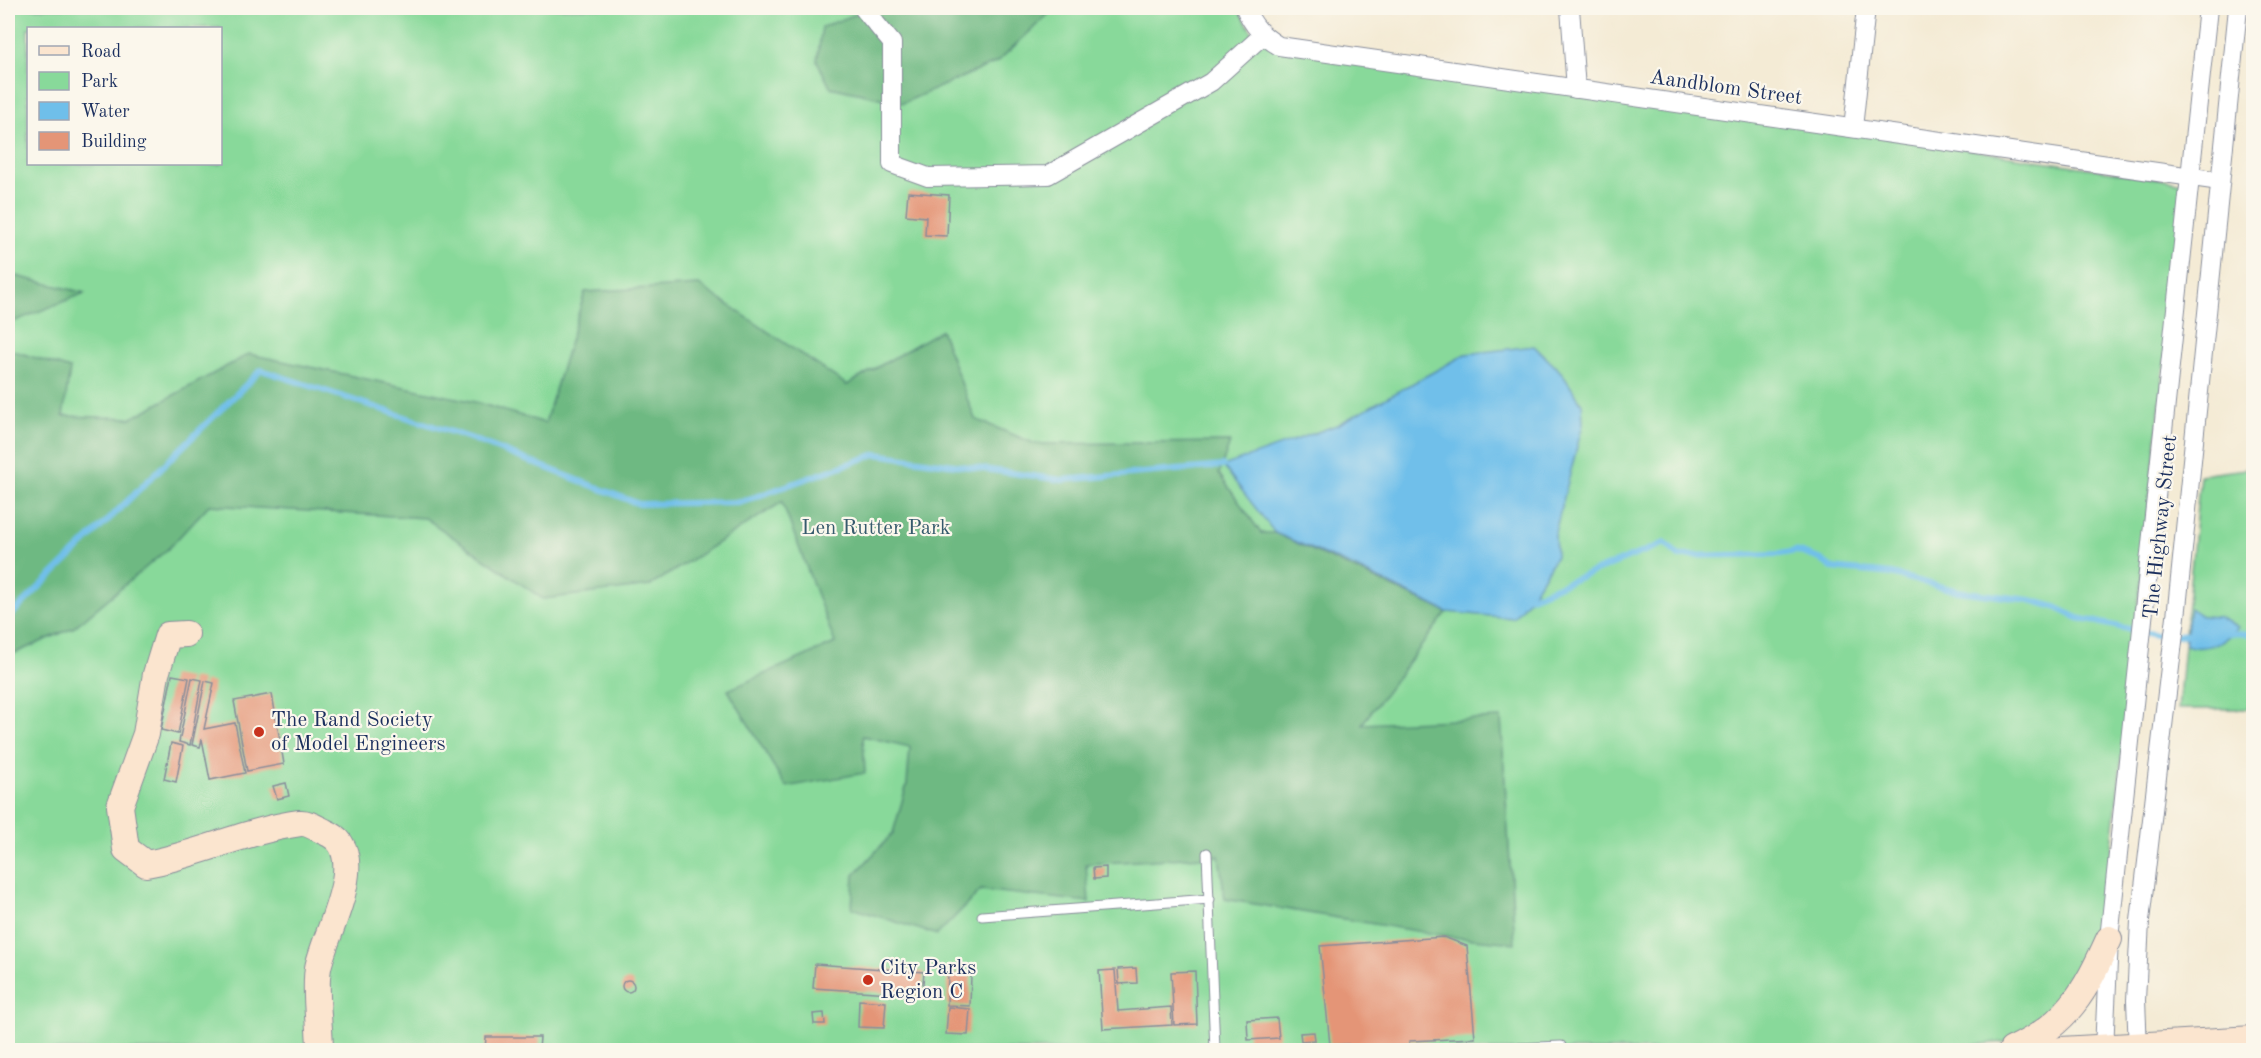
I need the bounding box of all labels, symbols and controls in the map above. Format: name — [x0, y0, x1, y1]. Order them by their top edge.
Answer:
legend — [27, 27, 222, 165]
text: Road — [81, 43, 121, 61]
street label: Aandblom Street — [1648, 67, 1804, 109]
text: Park — [81, 73, 118, 91]
text: Water — [81, 103, 130, 121]
text: Building — [81, 133, 147, 151]
street label: The Highway Street — [2141, 434, 2181, 620]
park label: Len Rutter Park — [801, 518, 951, 539]
place label: The Rand Society of Model Engineers — [271, 710, 446, 755]
marker: The Rand Society of Model Engineers — [252, 725, 266, 739]
place label: City Parks Region C — [880, 958, 976, 1003]
marker: City Parks Region C — [861, 973, 875, 987]

